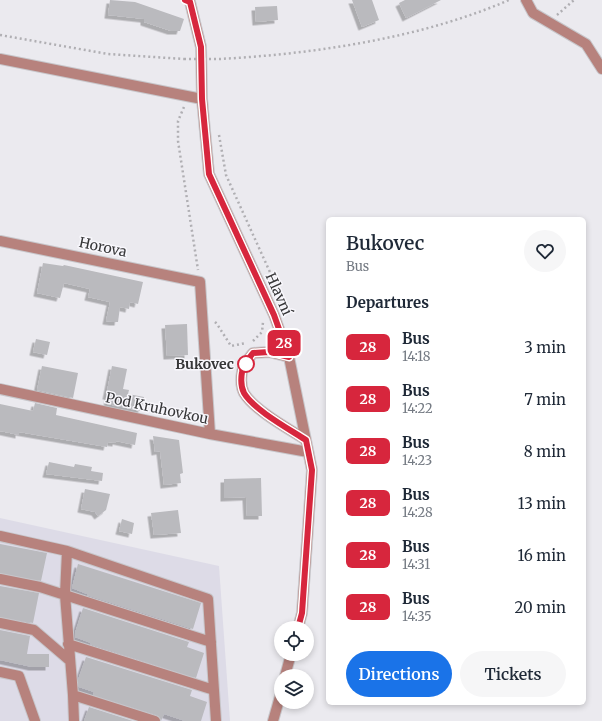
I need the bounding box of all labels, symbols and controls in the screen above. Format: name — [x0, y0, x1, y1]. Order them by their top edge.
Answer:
button: heart — [524, 230, 566, 272]
text: Bukovec — [346, 231, 424, 255]
street label: Horova — [77, 233, 129, 261]
text: Bus — [346, 258, 369, 275]
street label: Hlavní — [262, 270, 297, 319]
text: Departures — [346, 293, 429, 312]
text: Bus — [402, 329, 430, 348]
line badge: 28 — [266, 330, 302, 356]
text: 28 — [276, 334, 292, 352]
text: 28 — [360, 338, 376, 356]
text: 3 min — [524, 338, 566, 357]
text: 14:18 — [402, 348, 430, 365]
place label: Bukovec — [175, 355, 234, 373]
marker: Bukovec — [237, 355, 255, 373]
text: Bus — [402, 381, 430, 400]
street label: Pod Kruhovkou — [104, 388, 210, 428]
text: 28 — [360, 390, 376, 408]
text: 7 min — [524, 390, 566, 409]
text: 14:22 — [402, 400, 433, 417]
text: Bus — [402, 433, 430, 452]
text: 28 — [360, 442, 376, 460]
text: 8 min — [524, 442, 566, 461]
text: 14:23 — [402, 452, 432, 469]
text: Bus — [402, 485, 430, 504]
text: 28 — [360, 494, 376, 512]
text: 13 min — [518, 494, 566, 513]
text: 14:28 — [402, 504, 433, 521]
text: Bus — [402, 537, 430, 556]
text: 28 — [360, 546, 376, 564]
text: 16 min — [518, 546, 566, 565]
text: 14:31 — [402, 556, 430, 573]
text: Bus — [402, 589, 430, 608]
text: 28 — [360, 598, 376, 616]
text: 20 min — [514, 598, 566, 617]
text: 14:35 — [402, 608, 432, 625]
map controls — [274, 621, 314, 709]
button: locate — [274, 621, 314, 661]
button: Directions — [346, 651, 452, 697]
button: Tickets — [460, 651, 566, 697]
button: layers — [274, 669, 314, 709]

